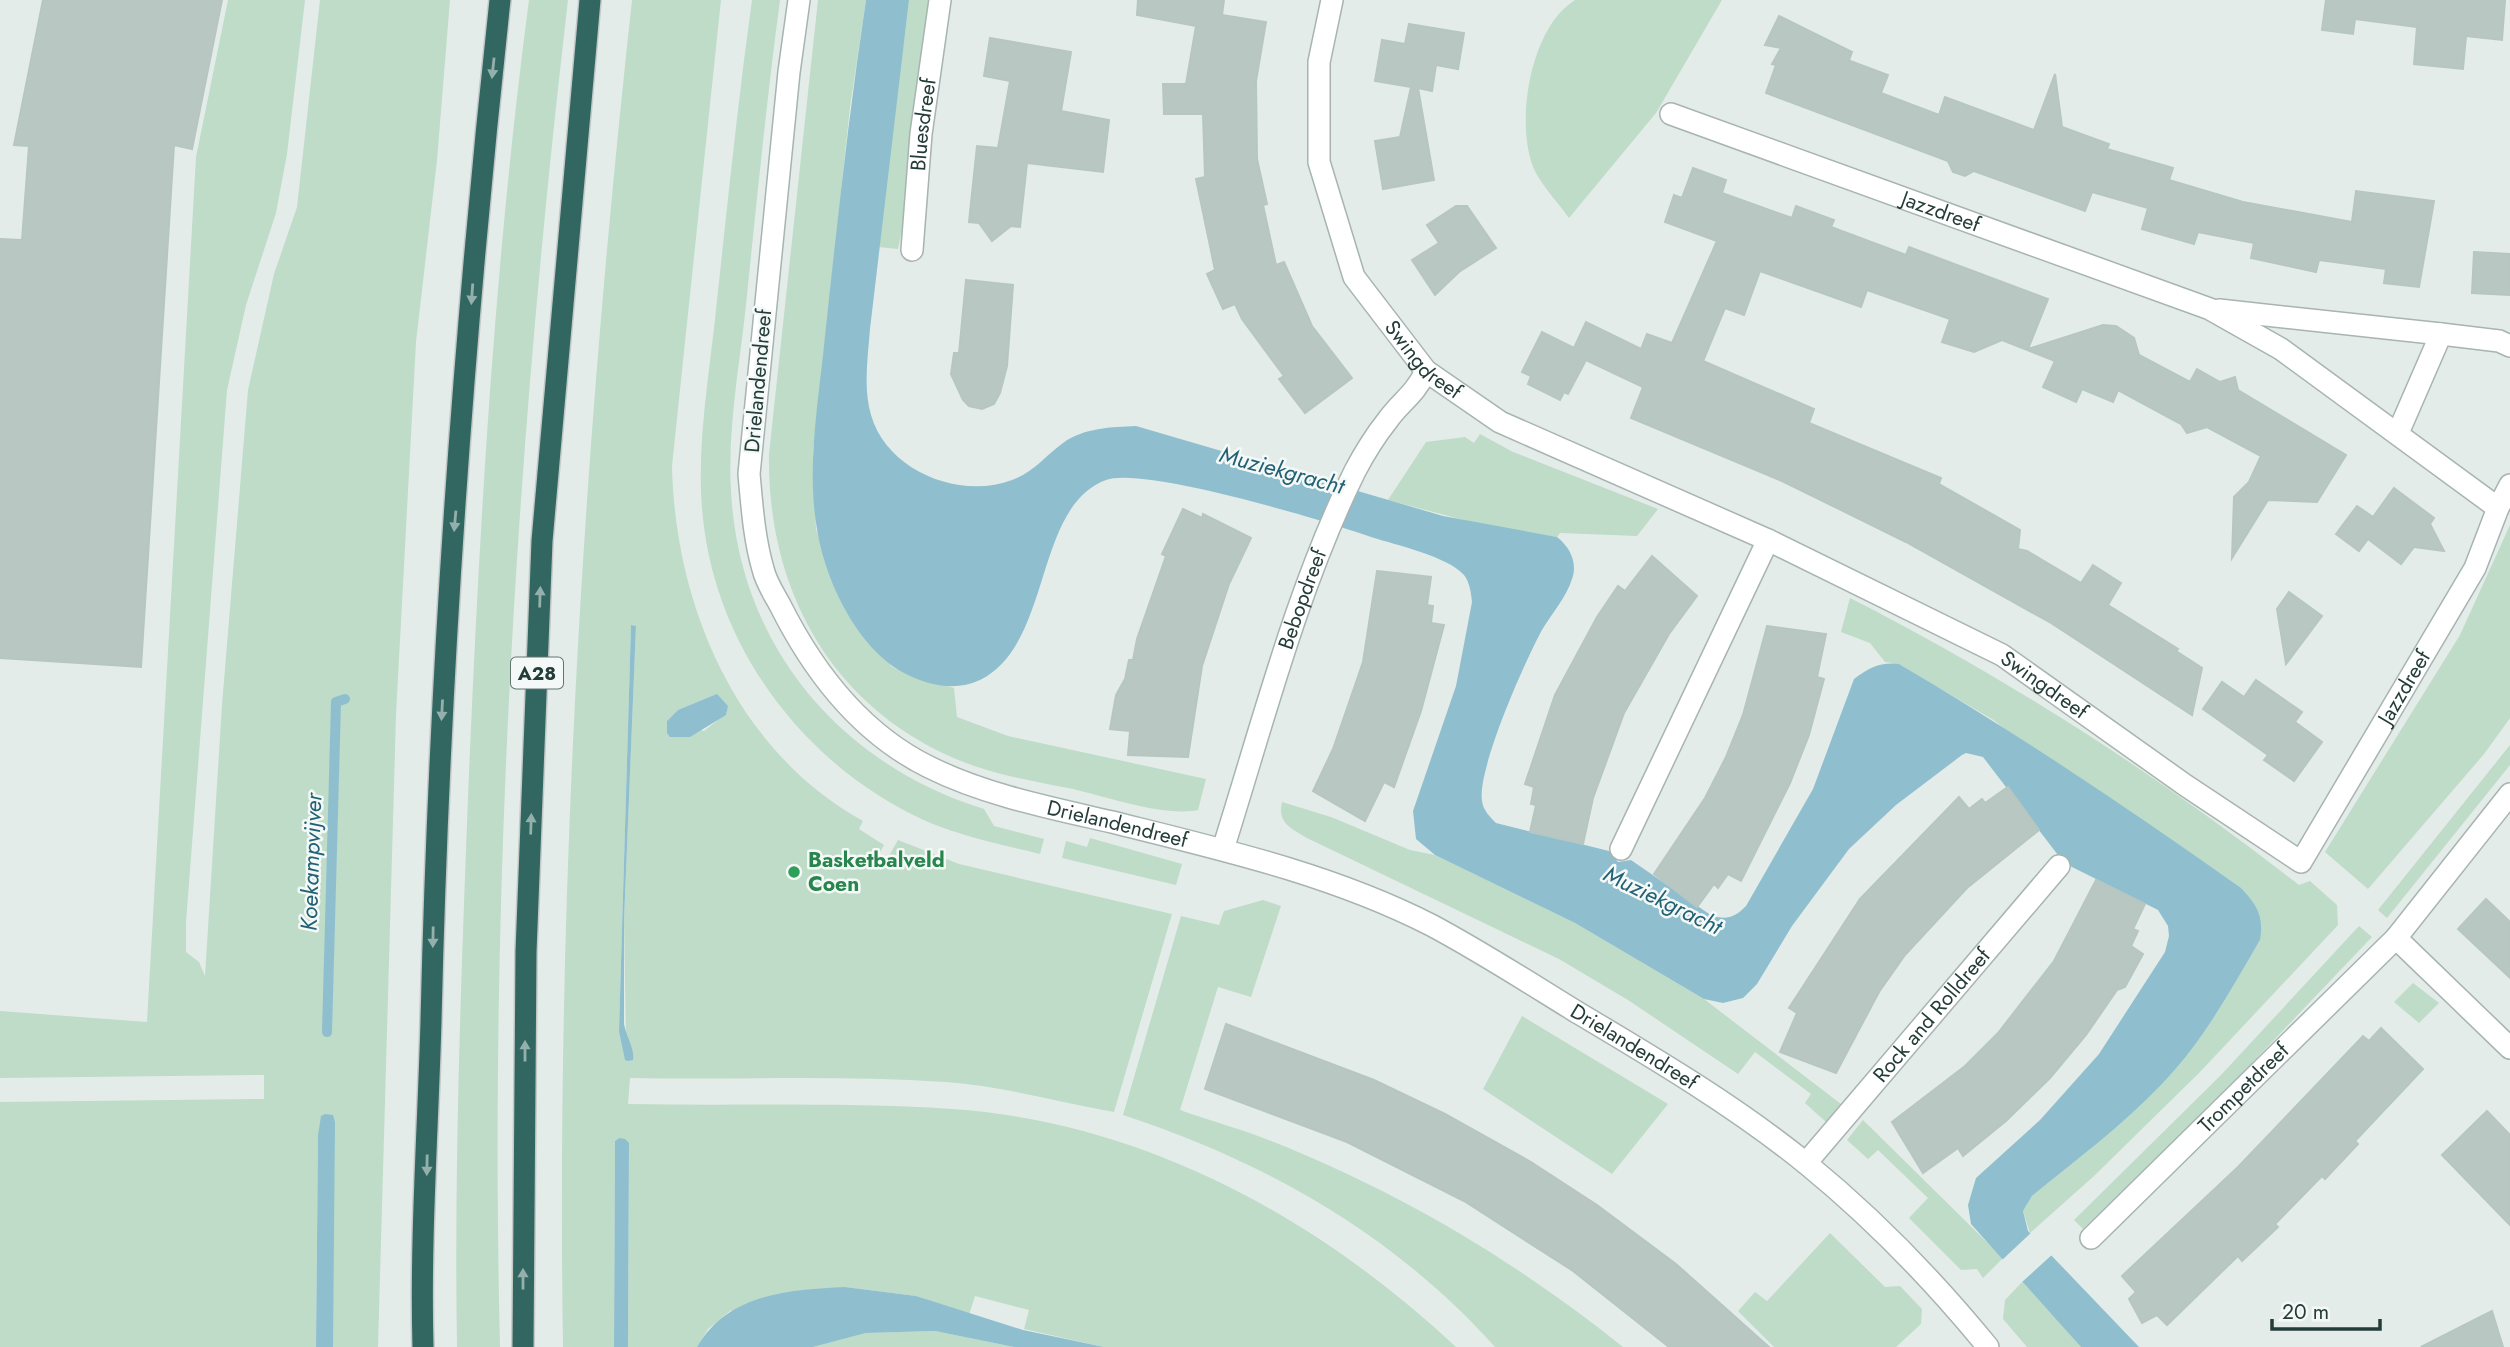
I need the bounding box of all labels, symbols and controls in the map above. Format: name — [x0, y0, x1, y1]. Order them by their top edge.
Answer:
one-way arrow — [487, 57, 498, 79]
street label: Bluesdreef — [903, 75, 944, 172]
street label: Jazzdreef — [1895, 183, 1985, 240]
one-way arrow — [466, 284, 477, 306]
street label: Drielandendreef — [737, 307, 779, 454]
street label: Swingdreef — [1377, 314, 1469, 407]
water label: Muziekgracht — [1216, 437, 1350, 503]
one-way arrow — [449, 510, 460, 532]
street label: Bebopdreef — [1271, 544, 1334, 653]
one-way arrow — [535, 585, 546, 607]
street label: Swingdreef — [1994, 643, 2095, 727]
street label: Jazzdreef — [2369, 644, 2439, 733]
road number: A28 — [511, 658, 563, 688]
one-way arrow — [436, 699, 447, 721]
water label: Koekampvijver — [292, 791, 330, 931]
street label: Drielandendreef — [1044, 793, 1192, 856]
one-way arrow — [525, 813, 536, 835]
place label: Basketbalveld Coen — [808, 845, 945, 899]
water label: Muziekgracht — [1598, 857, 1729, 944]
marker: Basketbalveld Coen — [786, 864, 802, 880]
one-way arrow — [427, 927, 438, 949]
street label: Rock and Rolldreef — [1866, 941, 1998, 1089]
street label: Drielandendreef — [1565, 996, 1704, 1098]
street label: Trompetdreef — [2191, 1035, 2297, 1140]
one-way arrow — [519, 1040, 531, 1062]
one-way arrow — [421, 1154, 433, 1176]
one-way arrow — [517, 1268, 529, 1290]
scale bar — [2272, 1288, 2380, 1332]
text: 20 m — [2282, 1297, 2329, 1327]

